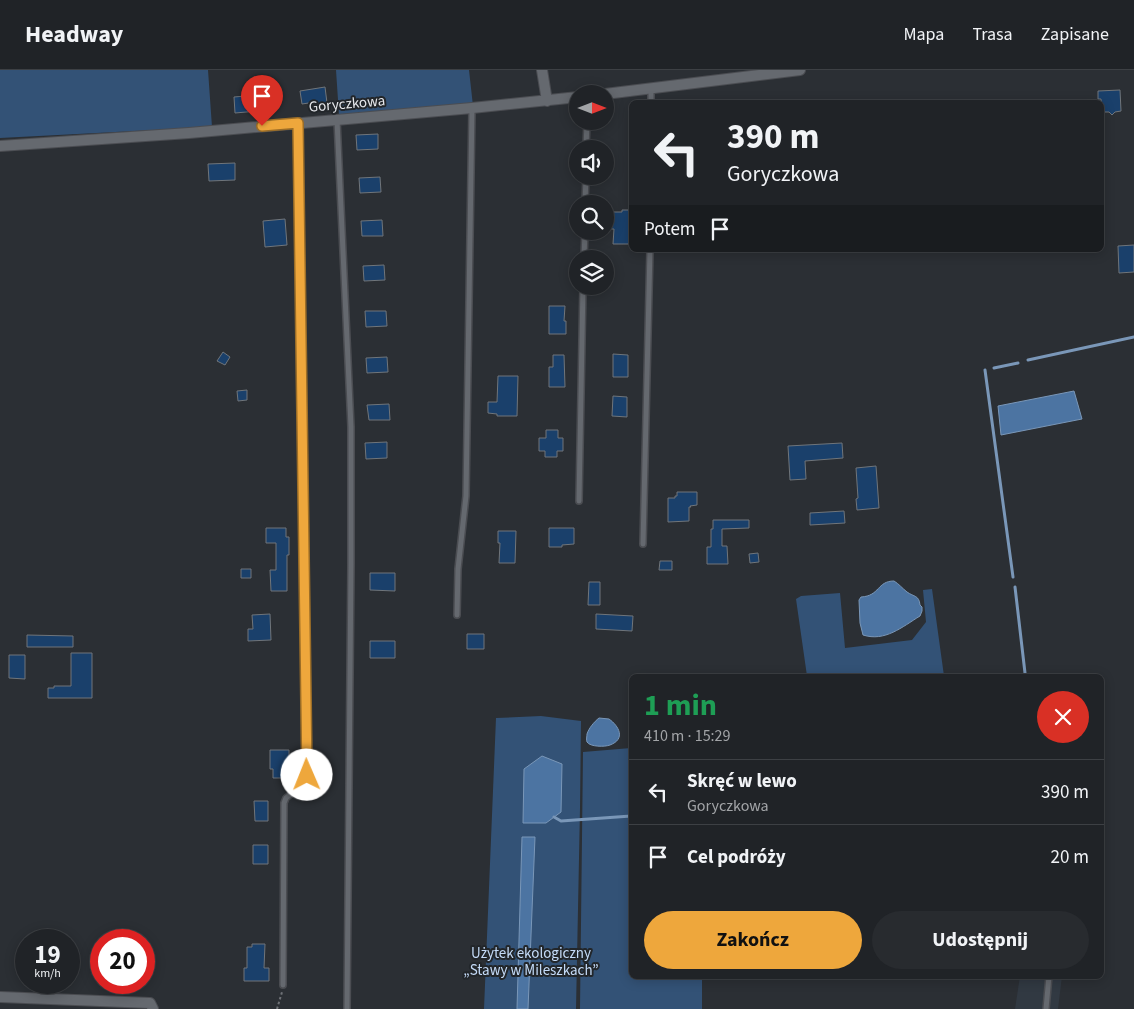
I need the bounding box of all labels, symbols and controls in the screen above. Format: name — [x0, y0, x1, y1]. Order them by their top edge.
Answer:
text: Headway — [25, 17, 123, 52]
text: Mapa — [903, 22, 944, 47]
text: Trasa — [972, 22, 1013, 47]
text: Zapisane — [1041, 22, 1109, 47]
pin — [241, 75, 283, 126]
icon: arrive — [248, 82, 276, 110]
north arrow — [569, 85, 614, 130]
map controls — [569, 85, 614, 295]
street label: Goryczkowa — [308, 90, 386, 118]
text: 390 m — [727, 112, 819, 162]
icon: left — [644, 120, 709, 185]
button: sound — [569, 140, 614, 185]
text: Goryczkowa — [727, 158, 839, 190]
button: search — [569, 195, 614, 240]
icon: arrive — [706, 215, 734, 243]
text: Potem — [644, 216, 696, 243]
button: layers — [569, 250, 614, 295]
text: 1 min — [644, 684, 717, 727]
button: close — [1037, 691, 1089, 743]
text: 410 m · 15:29 — [644, 725, 731, 747]
position arrow — [280, 748, 332, 800]
text: Skręć w lewo — [687, 768, 797, 795]
icon: left — [644, 778, 672, 806]
text: 390 m — [1041, 779, 1089, 806]
text: Goryczkowa — [687, 795, 769, 817]
icon: arrive — [644, 843, 672, 871]
text: Cel podróży — [687, 844, 786, 871]
text: 20 m — [1051, 844, 1089, 871]
button: Zakończ — [644, 911, 862, 969]
button: Udostępnij — [872, 911, 1089, 969]
speed limit sign: 20 — [90, 929, 155, 994]
text: 19 — [34, 937, 61, 973]
park label: Użytek ekologiczny „Stawy w Mileszkach” — [463, 943, 599, 981]
text: km/h — [34, 965, 61, 982]

